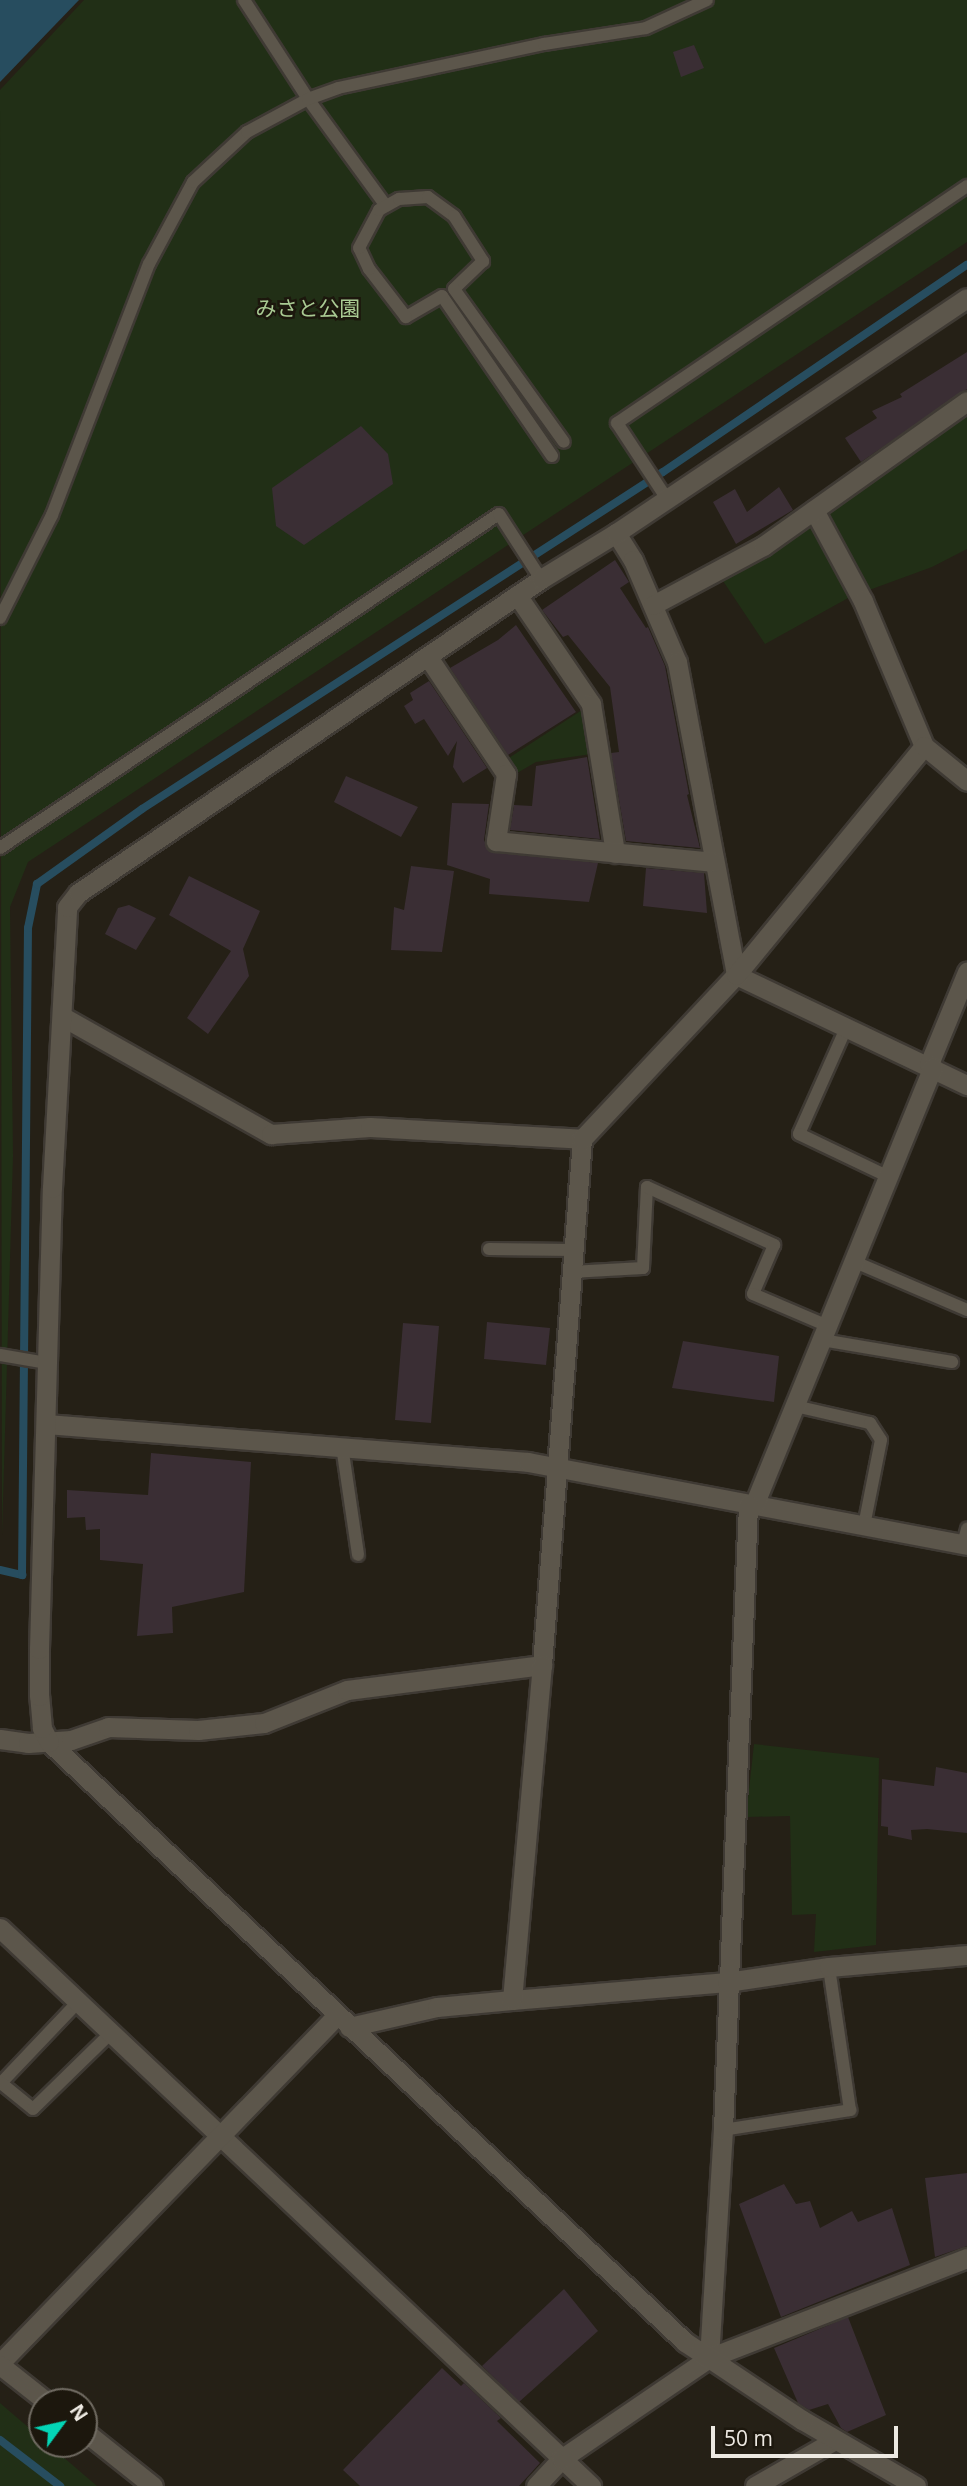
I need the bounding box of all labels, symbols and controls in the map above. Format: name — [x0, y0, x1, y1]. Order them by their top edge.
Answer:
park label: みさと公園 — [256, 295, 360, 321]
north arrow — [28, 2388, 98, 2458]
text: N — [64, 2399, 94, 2426]
scale bar — [715, 2412, 902, 2456]
text: 50 m — [724, 2424, 773, 2452]

